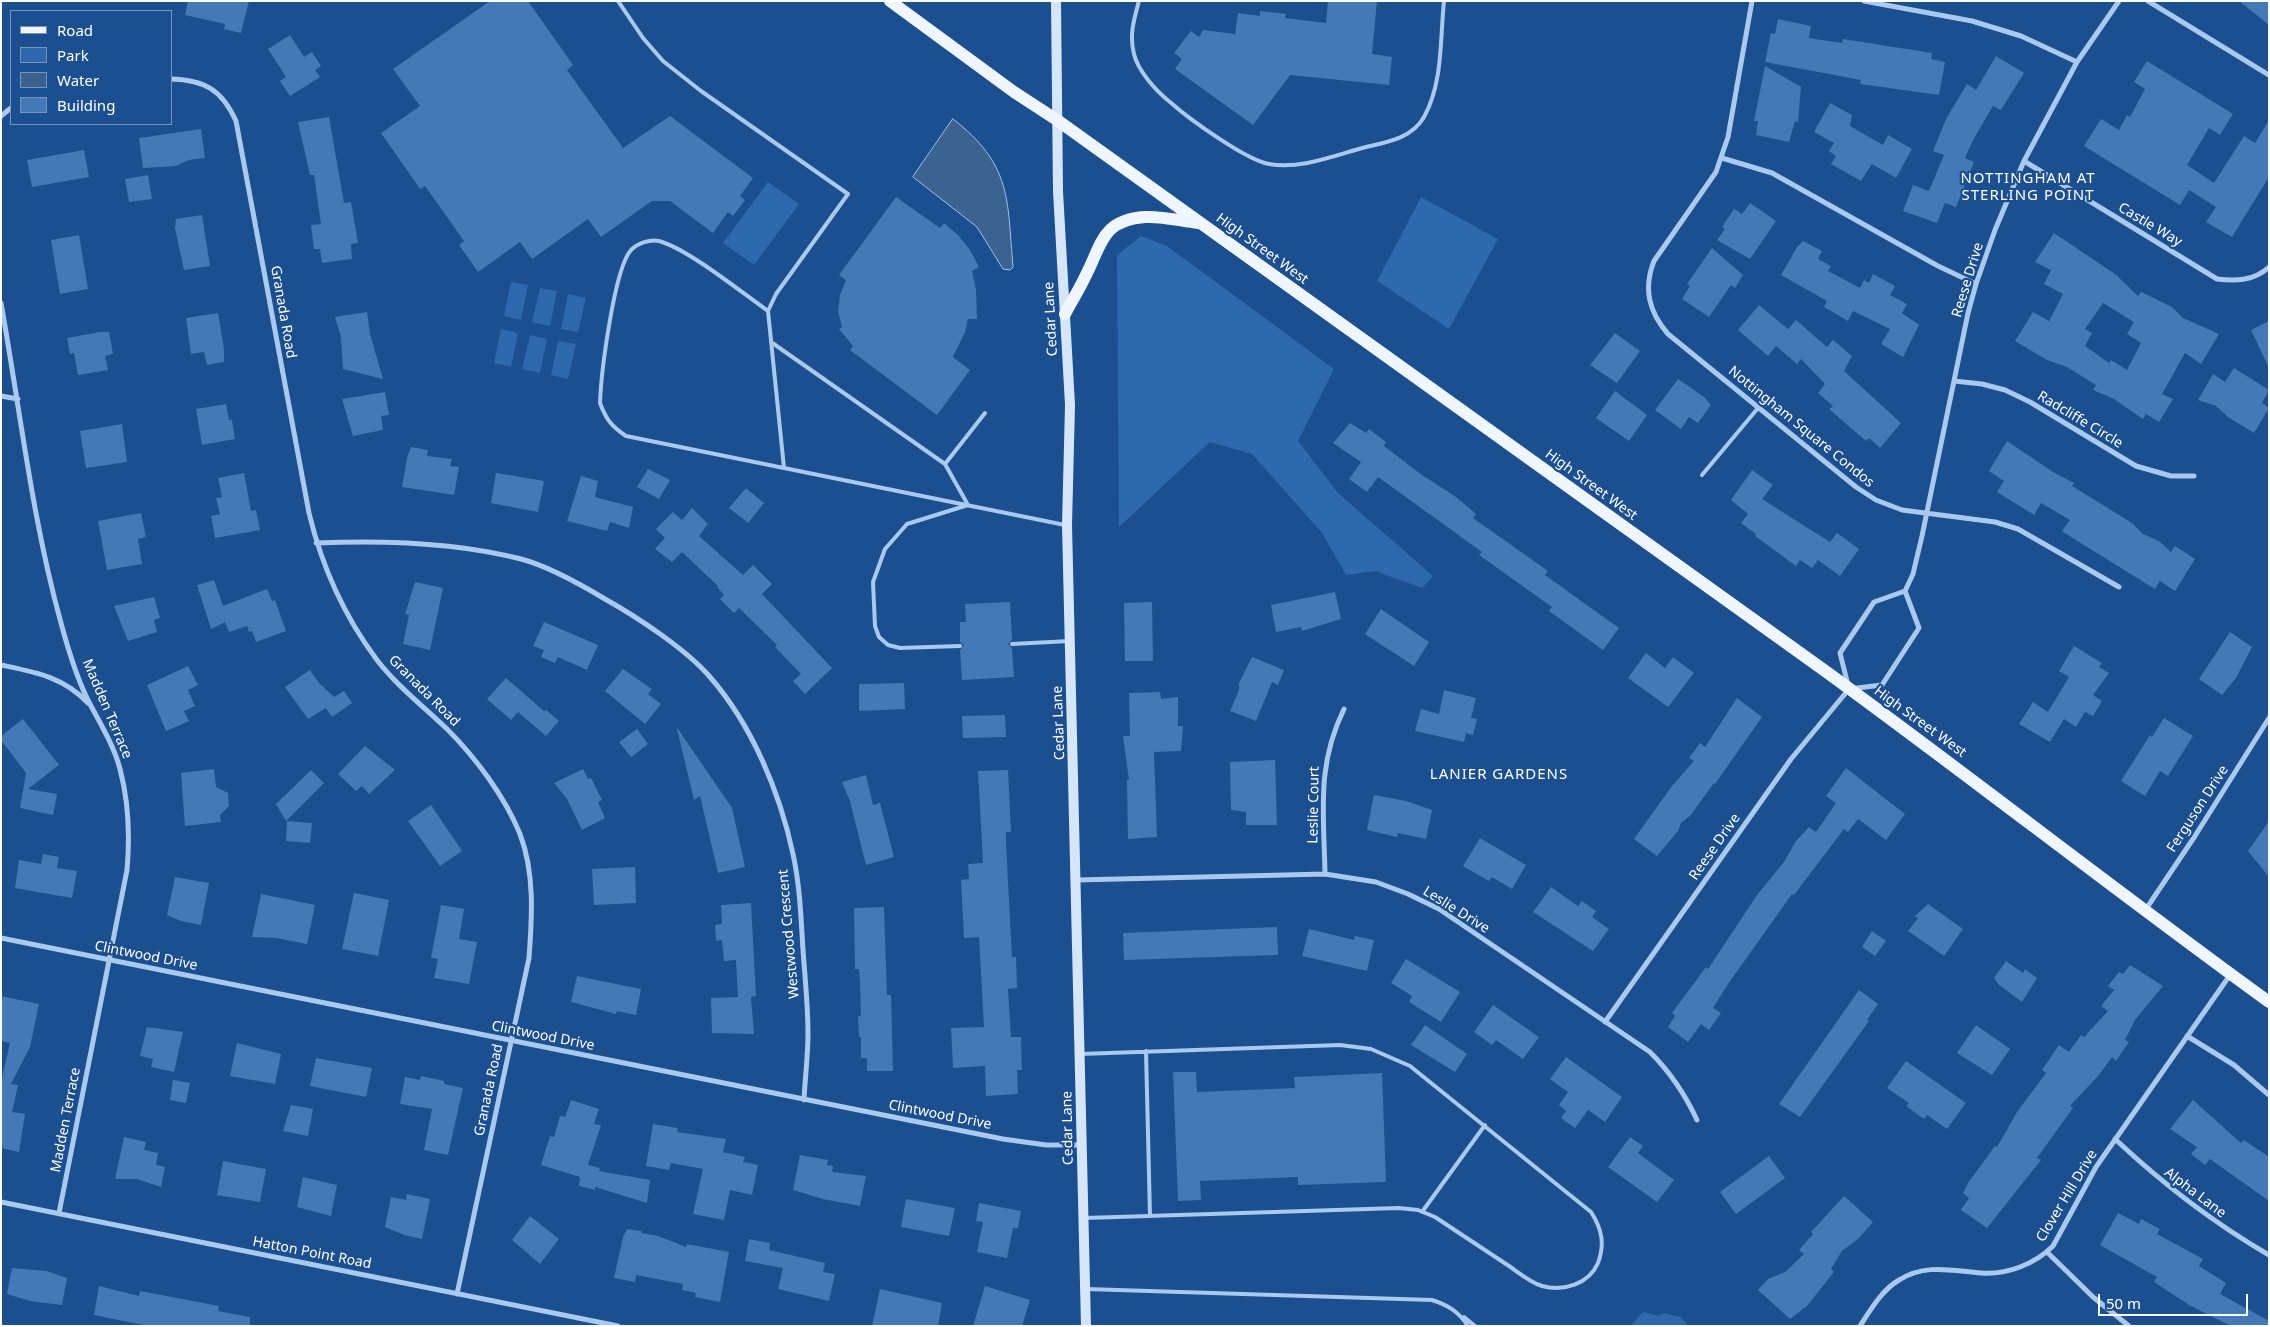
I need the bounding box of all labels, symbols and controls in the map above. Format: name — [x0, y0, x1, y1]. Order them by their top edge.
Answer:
legend — [10, 10, 172, 125]
text: Road — [57, 20, 93, 40]
text: Park — [57, 45, 89, 65]
text: Water — [57, 70, 99, 90]
text: Building — [57, 95, 115, 115]
district label: NOTTINGHAM AT STERLING POINT — [1959, 170, 2097, 205]
street label: Castle Way — [2115, 199, 2185, 251]
street label: High Street West — [1213, 210, 1311, 288]
street label: Reese Drive — [1949, 241, 1987, 319]
street label: Granada Road — [267, 264, 299, 360]
street label: Cedar Lane — [1041, 281, 1061, 357]
street label: Nottingham Square Condos — [1725, 363, 1877, 491]
street label: Radcliffe Circle — [2034, 388, 2126, 452]
street label: High Street West — [1542, 446, 1640, 524]
street label: Granada Road — [385, 652, 463, 730]
street label: Madden Terrace — [78, 657, 136, 761]
street label: High Street West — [1871, 683, 1969, 761]
street label: Cedar Lane — [1049, 686, 1069, 760]
street label: Ferguson Drive — [2164, 762, 2232, 856]
street label: Leslie Court — [1305, 766, 1323, 844]
district label: LANIER GARDENS — [1428, 766, 1570, 784]
street label: Reese Drive — [1686, 810, 1744, 884]
street label: Westwood Crescent — [775, 869, 803, 999]
street label: Leslie Drive — [1420, 883, 1492, 937]
street label: Clintwood Drive — [93, 938, 199, 974]
street label: Clintwood Drive — [490, 1018, 596, 1054]
street label: Granada Road — [471, 1042, 507, 1138]
street label: Madden Terrace — [48, 1066, 84, 1174]
street label: Cedar Lane — [1059, 1091, 1077, 1165]
street label: Clintwood Drive — [887, 1097, 993, 1133]
street label: Clover Hill Drive — [2033, 1147, 2101, 1245]
street label: Alpha Lane — [2161, 1164, 2229, 1222]
street label: Hatton Point Road — [251, 1233, 373, 1273]
scale bar — [2100, 1284, 2250, 1316]
text: 50 m — [2106, 1293, 2141, 1313]

